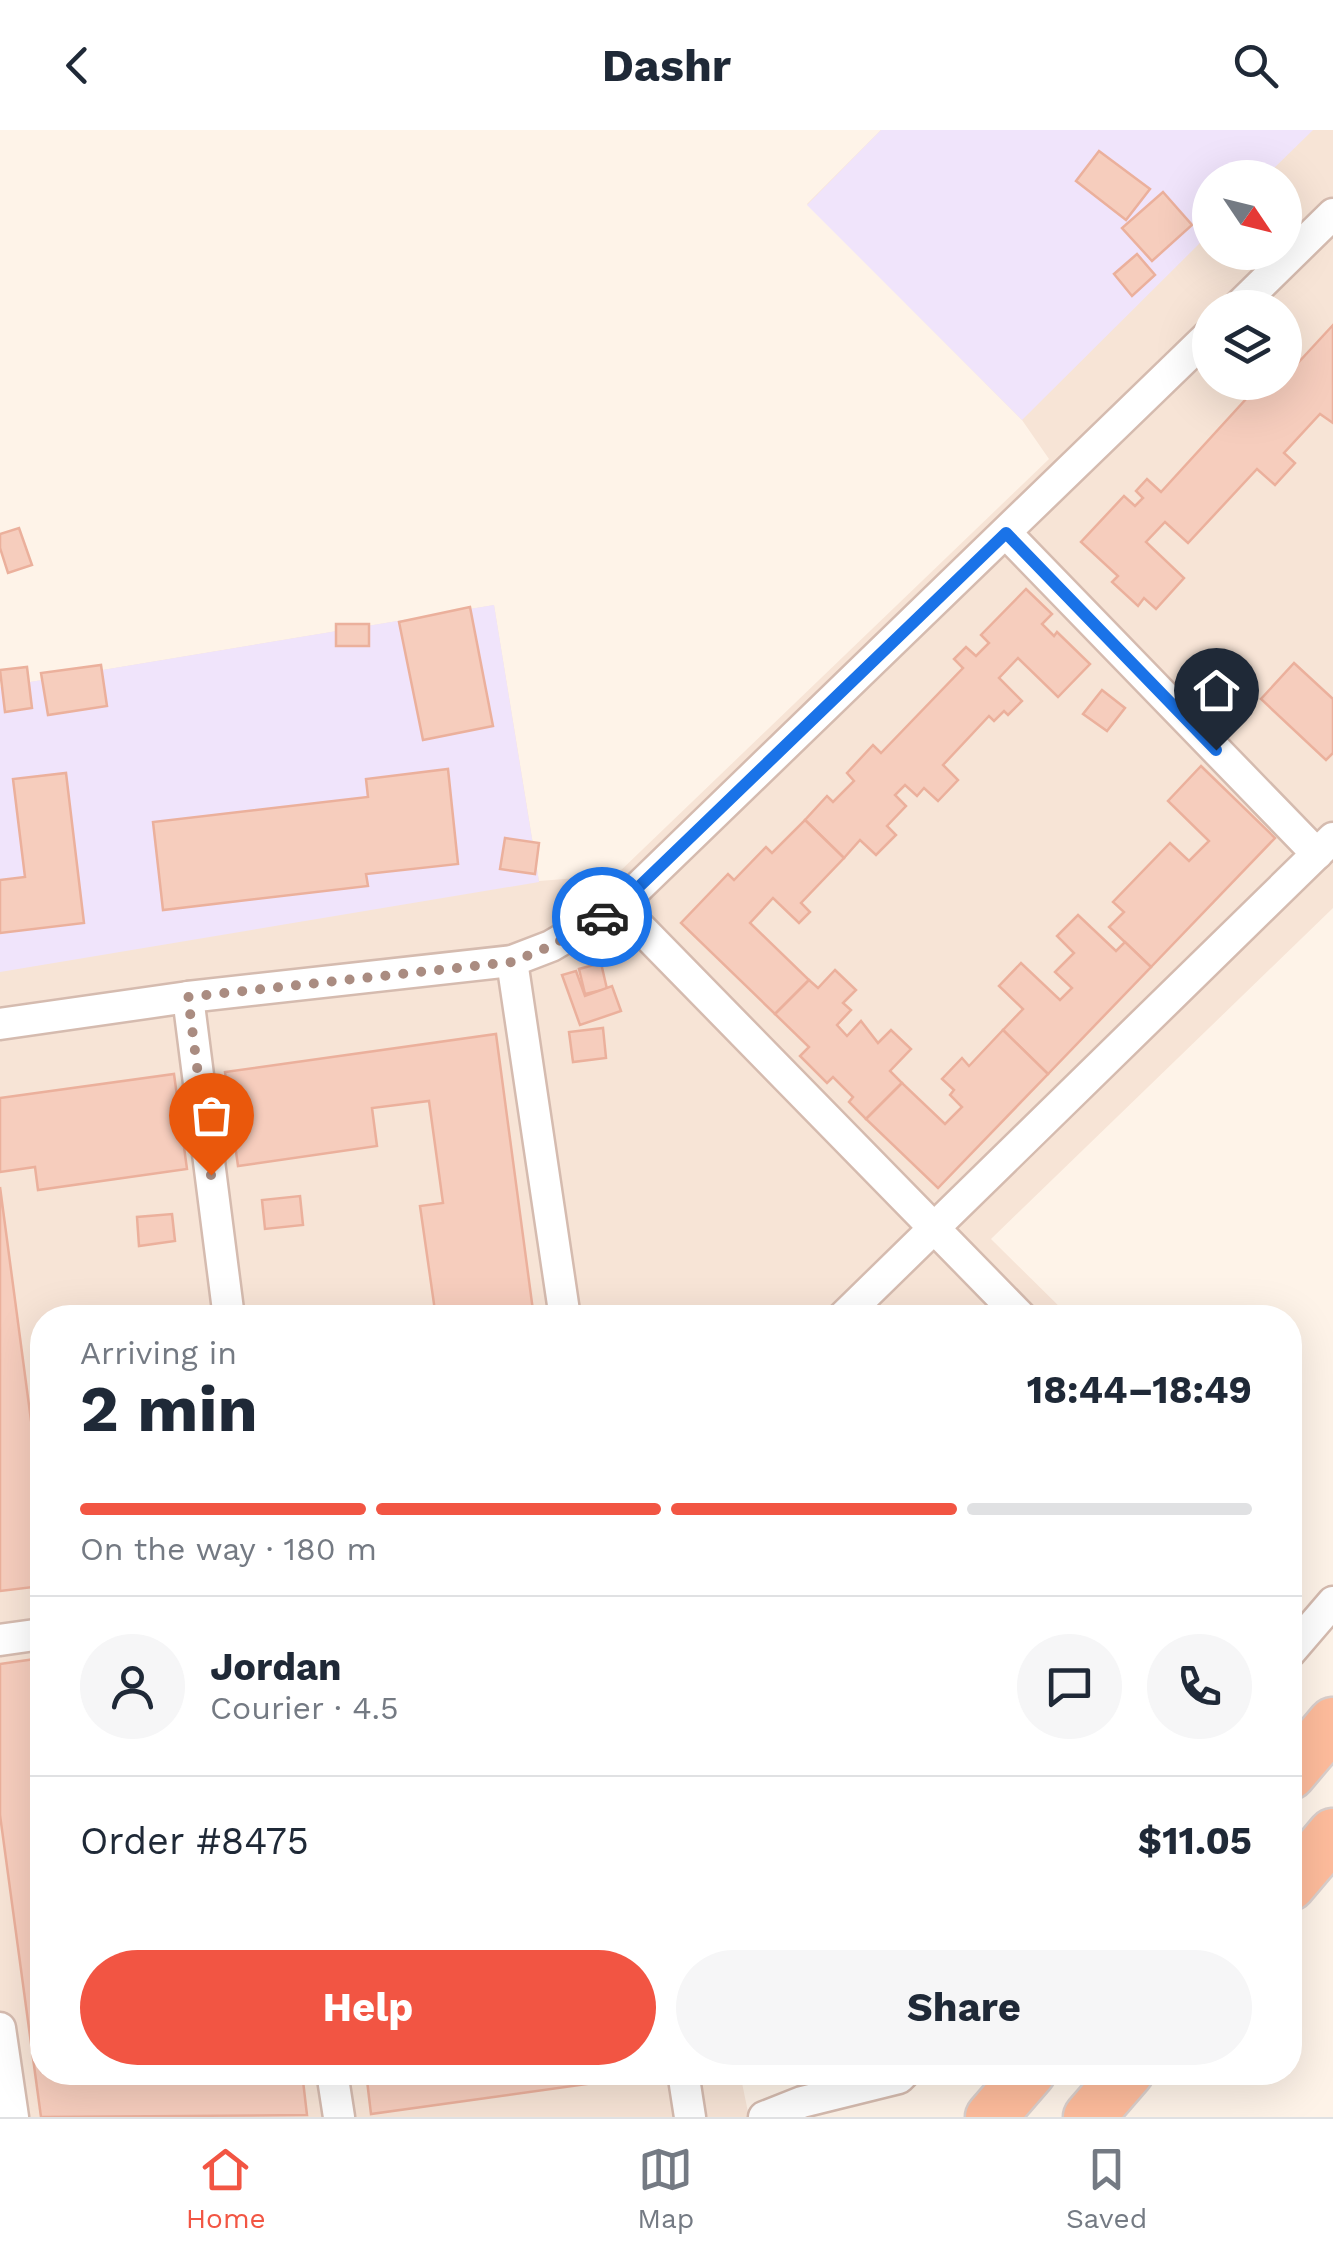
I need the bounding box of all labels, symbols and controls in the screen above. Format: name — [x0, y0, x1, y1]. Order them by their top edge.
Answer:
icon: back — [50, 38, 105, 93]
icon: search — [1228, 38, 1283, 93]
text: Dashr — [602, 39, 731, 92]
north arrow — [1192, 160, 1302, 270]
map controls — [1192, 160, 1302, 400]
button: layers — [1192, 290, 1302, 400]
pin — [1174, 648, 1259, 751]
icon: home — [1189, 663, 1244, 718]
courier — [552, 867, 652, 967]
icon: car — [575, 890, 630, 945]
pin — [169, 1073, 254, 1176]
icon: bag — [184, 1088, 239, 1143]
text: Arriving in — [80, 1334, 237, 1372]
text: 18:44–18:49 — [1027, 1368, 1252, 1412]
text: 2 min — [80, 1371, 258, 1447]
text: On the way · 180 m — [80, 1530, 377, 1568]
button: person — [80, 1634, 185, 1739]
button: chat — [1017, 1634, 1122, 1739]
button: phone — [1147, 1634, 1252, 1739]
text: Jordan — [210, 1645, 342, 1689]
text: Courier · 4.5 — [210, 1689, 399, 1727]
text: Order #8475 — [80, 1819, 309, 1863]
text: $11.05 — [1138, 1819, 1252, 1863]
button: Help — [80, 1950, 656, 2065]
button: Share — [676, 1950, 1252, 2065]
tab: Home — [186, 2142, 266, 2235]
tab: Map — [637, 2142, 694, 2235]
tab: Saved — [1066, 2142, 1147, 2235]

